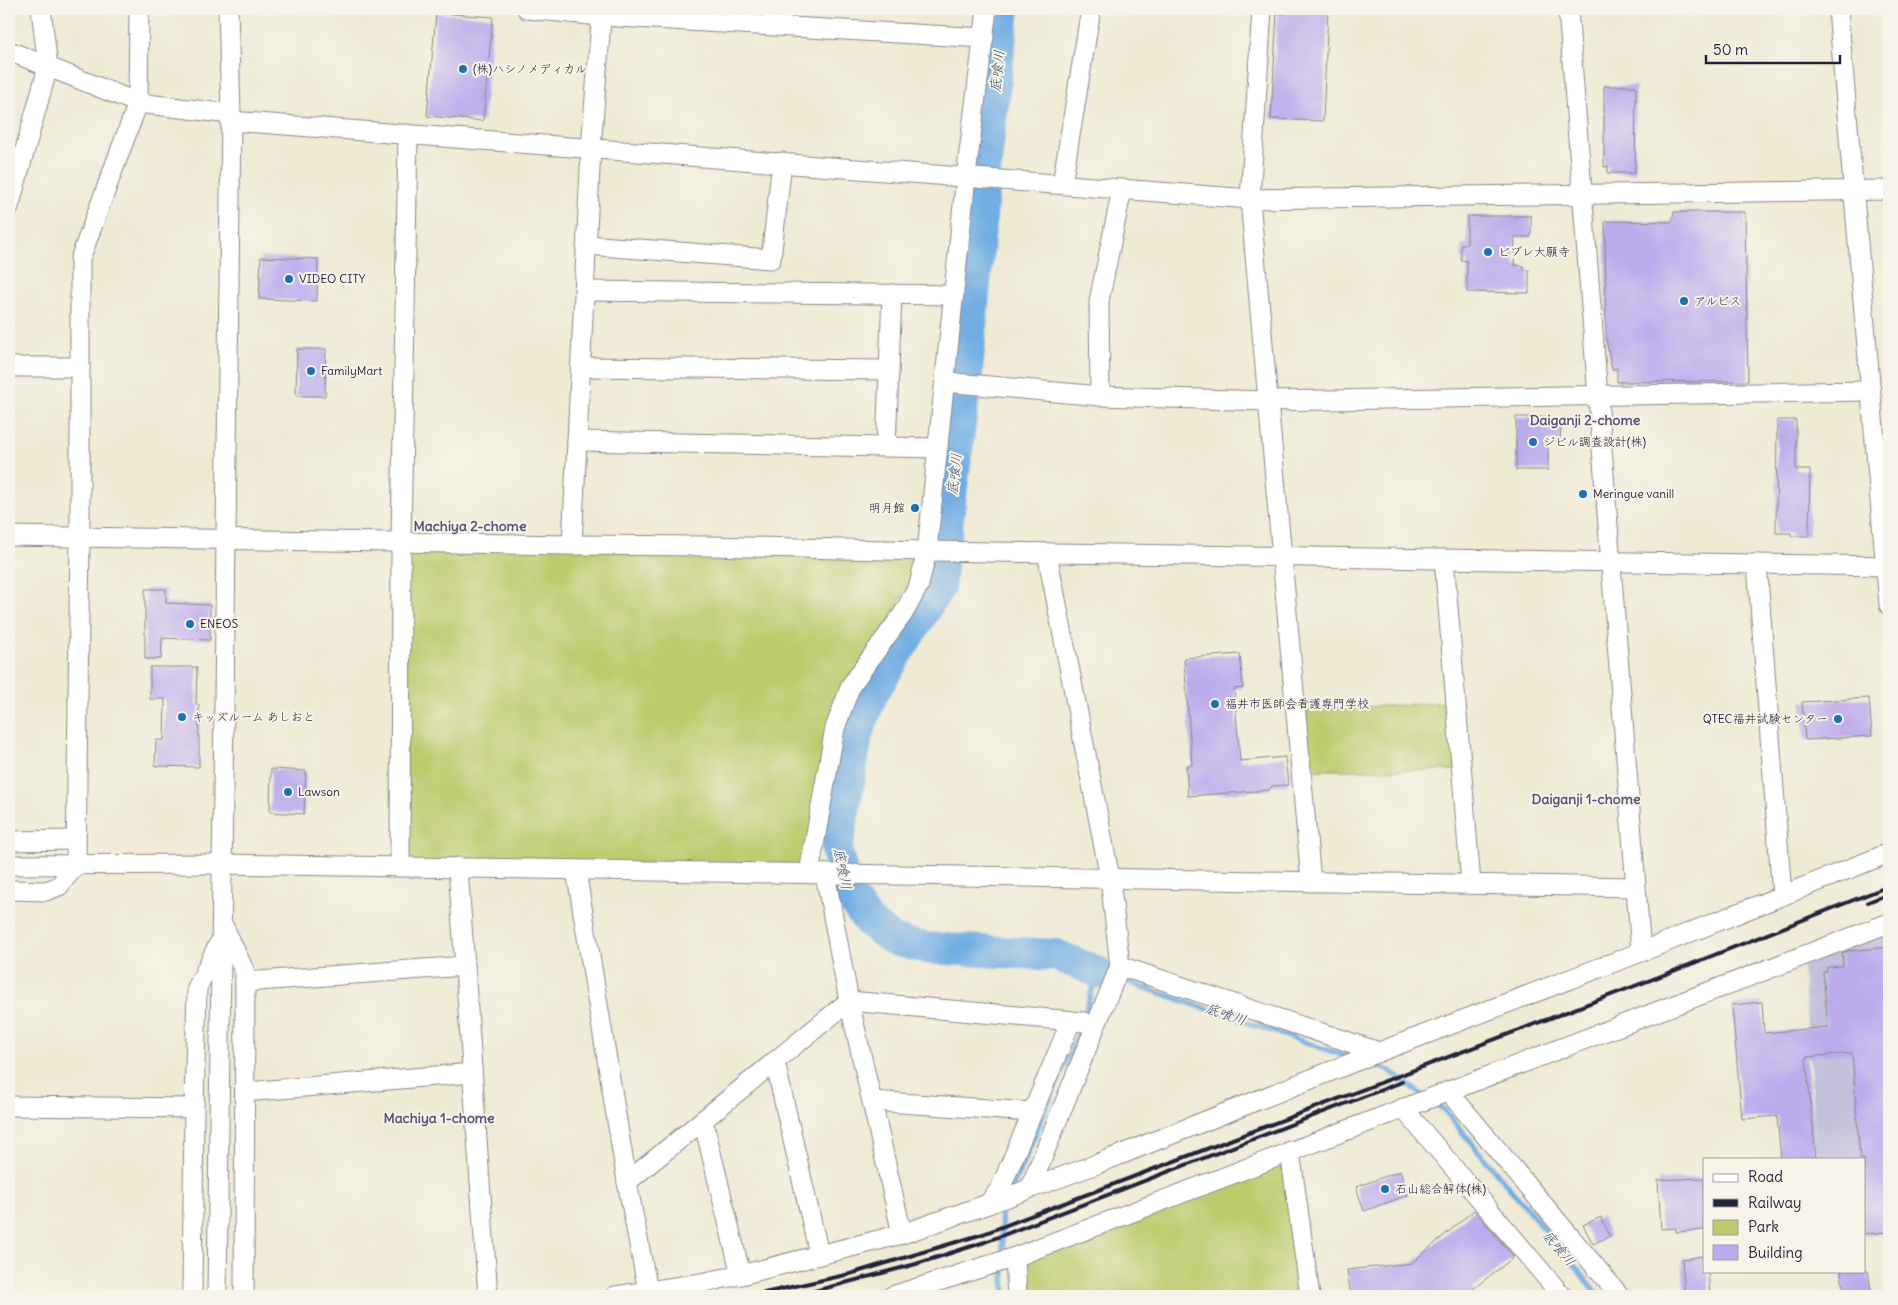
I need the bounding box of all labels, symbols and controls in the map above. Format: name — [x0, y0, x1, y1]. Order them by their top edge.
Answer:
scale bar — [1706, 32, 1839, 64]
text: 50 m — [1713, 40, 1748, 59]
water label: 底喰川 — [986, 49, 1008, 93]
place label: (株)ハシノメディカル — [473, 61, 587, 76]
marker: (株)ハシノメディカル — [457, 63, 469, 75]
place label: ビブレ大願寺 — [1498, 244, 1570, 259]
marker: ビブレ大願寺 — [1482, 246, 1494, 258]
place label: VIDEO CITY — [299, 271, 366, 286]
marker: VIDEO CITY — [283, 273, 295, 285]
place label: アルビス — [1694, 293, 1741, 308]
marker: アルビス — [1678, 295, 1690, 307]
place label: FamilyMart — [321, 363, 382, 378]
marker: FamilyMart — [305, 365, 317, 377]
district label: Daiganji 2-chome — [1530, 411, 1641, 429]
place label: ジビル調査設計(株) — [1543, 434, 1646, 449]
marker: ジビル調査設計(株) — [1527, 436, 1539, 448]
water label: 底喰川 — [943, 452, 965, 496]
place label: Meringue vanill — [1593, 486, 1674, 501]
marker: Meringue vanill — [1577, 488, 1589, 500]
place label: 明月館 — [869, 500, 905, 515]
marker: 明月館 — [909, 502, 921, 514]
district label: Machiya 2-chome — [414, 517, 527, 535]
place label: ENEOS — [200, 616, 239, 631]
marker: ENEOS — [184, 618, 196, 630]
place label: 福井市医師会看護専門学校 — [1225, 696, 1369, 711]
marker: 福井市医師会看護専門学校 — [1209, 698, 1221, 710]
place label: キッズルーム あしおと — [192, 709, 315, 724]
marker: キッズルーム あしおと — [176, 711, 188, 723]
place label: QTEC福井試験センター — [1703, 711, 1828, 726]
marker: QTEC福井試験センター — [1832, 713, 1844, 725]
place label: Lawson — [298, 784, 340, 799]
marker: Lawson — [282, 786, 294, 798]
district label: Daiganji 1-chome — [1531, 790, 1641, 808]
water label: 底喰川 — [830, 847, 856, 891]
water label: 底喰川 — [1203, 999, 1249, 1029]
district label: Machiya 1-chome — [383, 1109, 495, 1127]
legend — [1703, 1158, 1866, 1272]
text: Road — [1748, 1167, 1783, 1186]
place label: 石山総合解体(株) — [1395, 1181, 1487, 1196]
marker: 石山総合解体(株) — [1379, 1183, 1391, 1195]
text: Railway — [1748, 1193, 1802, 1212]
text: Park — [1748, 1217, 1779, 1236]
water label: 底喰川 — [1539, 1226, 1579, 1270]
text: Building — [1748, 1243, 1803, 1262]

